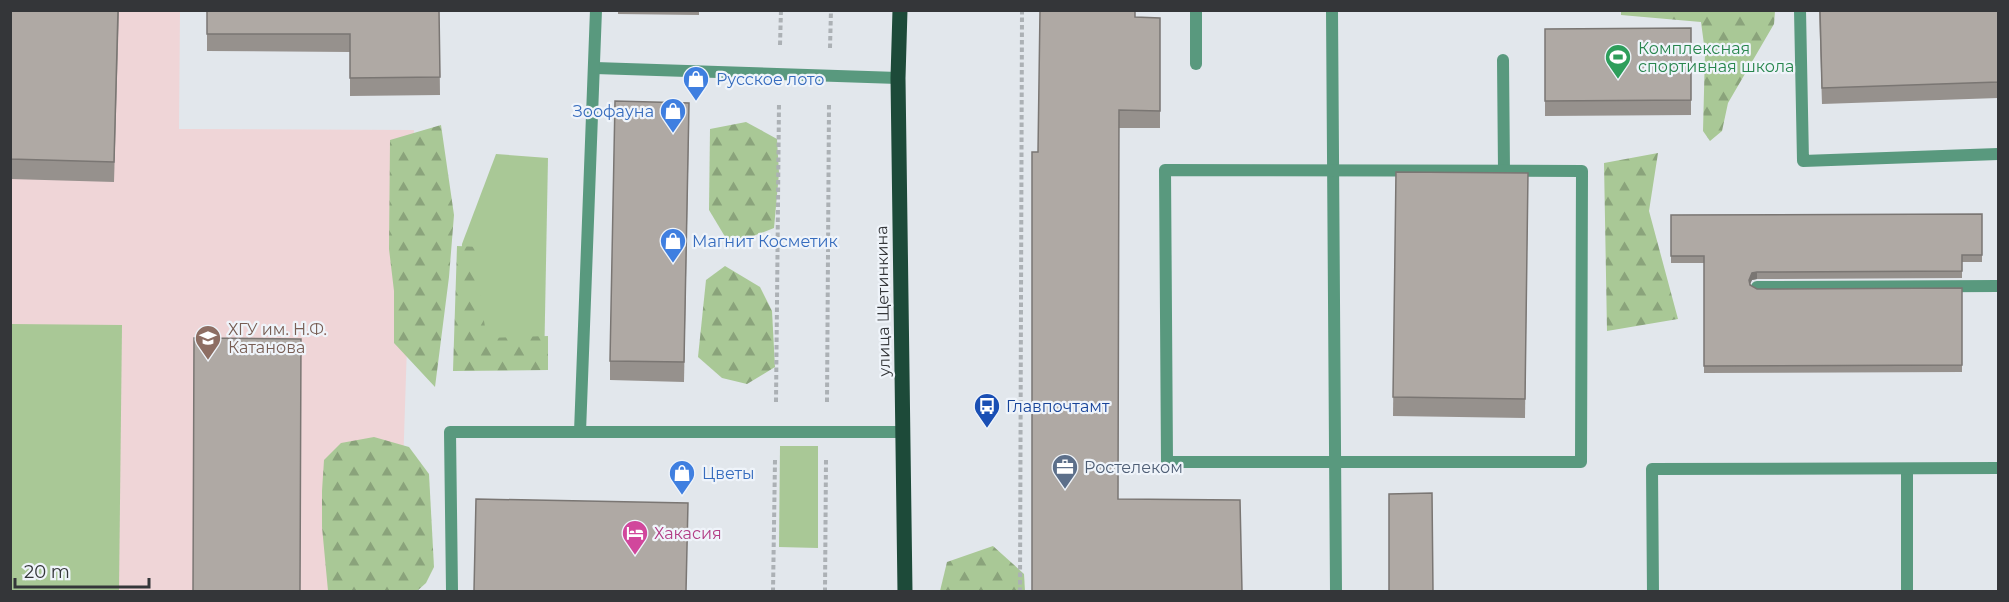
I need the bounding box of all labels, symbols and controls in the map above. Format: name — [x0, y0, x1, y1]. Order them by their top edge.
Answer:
place label: Комплексная спортивная школа — [1638, 39, 1794, 76]
sports icon: Комплексная спортивная школа — [1603, 42, 1633, 80]
shop icon: Русское лото — [681, 64, 711, 102]
place label: Русское лото — [716, 70, 824, 89]
shop icon: Зоофауна — [658, 96, 688, 134]
place label: Зоофауна — [573, 102, 654, 121]
street label: улица Щетинкина — [872, 225, 894, 378]
shop icon: Магнит Косметик — [658, 226, 688, 264]
place label: Магнит Косметик — [692, 232, 839, 251]
place label: ХГУ им. Н.Ф. Катанова — [228, 320, 327, 357]
school or university icon: ХГУ им. Н.Ф. Катанова — [193, 323, 223, 361]
bus stop icon: Главпочтамт — [972, 391, 1002, 429]
place label: Главпочтамт — [1006, 397, 1110, 416]
office icon: Ростелеком — [1050, 452, 1080, 490]
shop icon: Цветы — [667, 458, 697, 496]
place label: Ростелеком — [1084, 458, 1183, 477]
place label: Цветы — [702, 464, 755, 483]
hotel icon: Хакасия — [620, 518, 650, 556]
place label: Хакасия — [654, 524, 722, 543]
scale bar — [15, 551, 148, 589]
text: 20 m — [24, 561, 70, 583]

